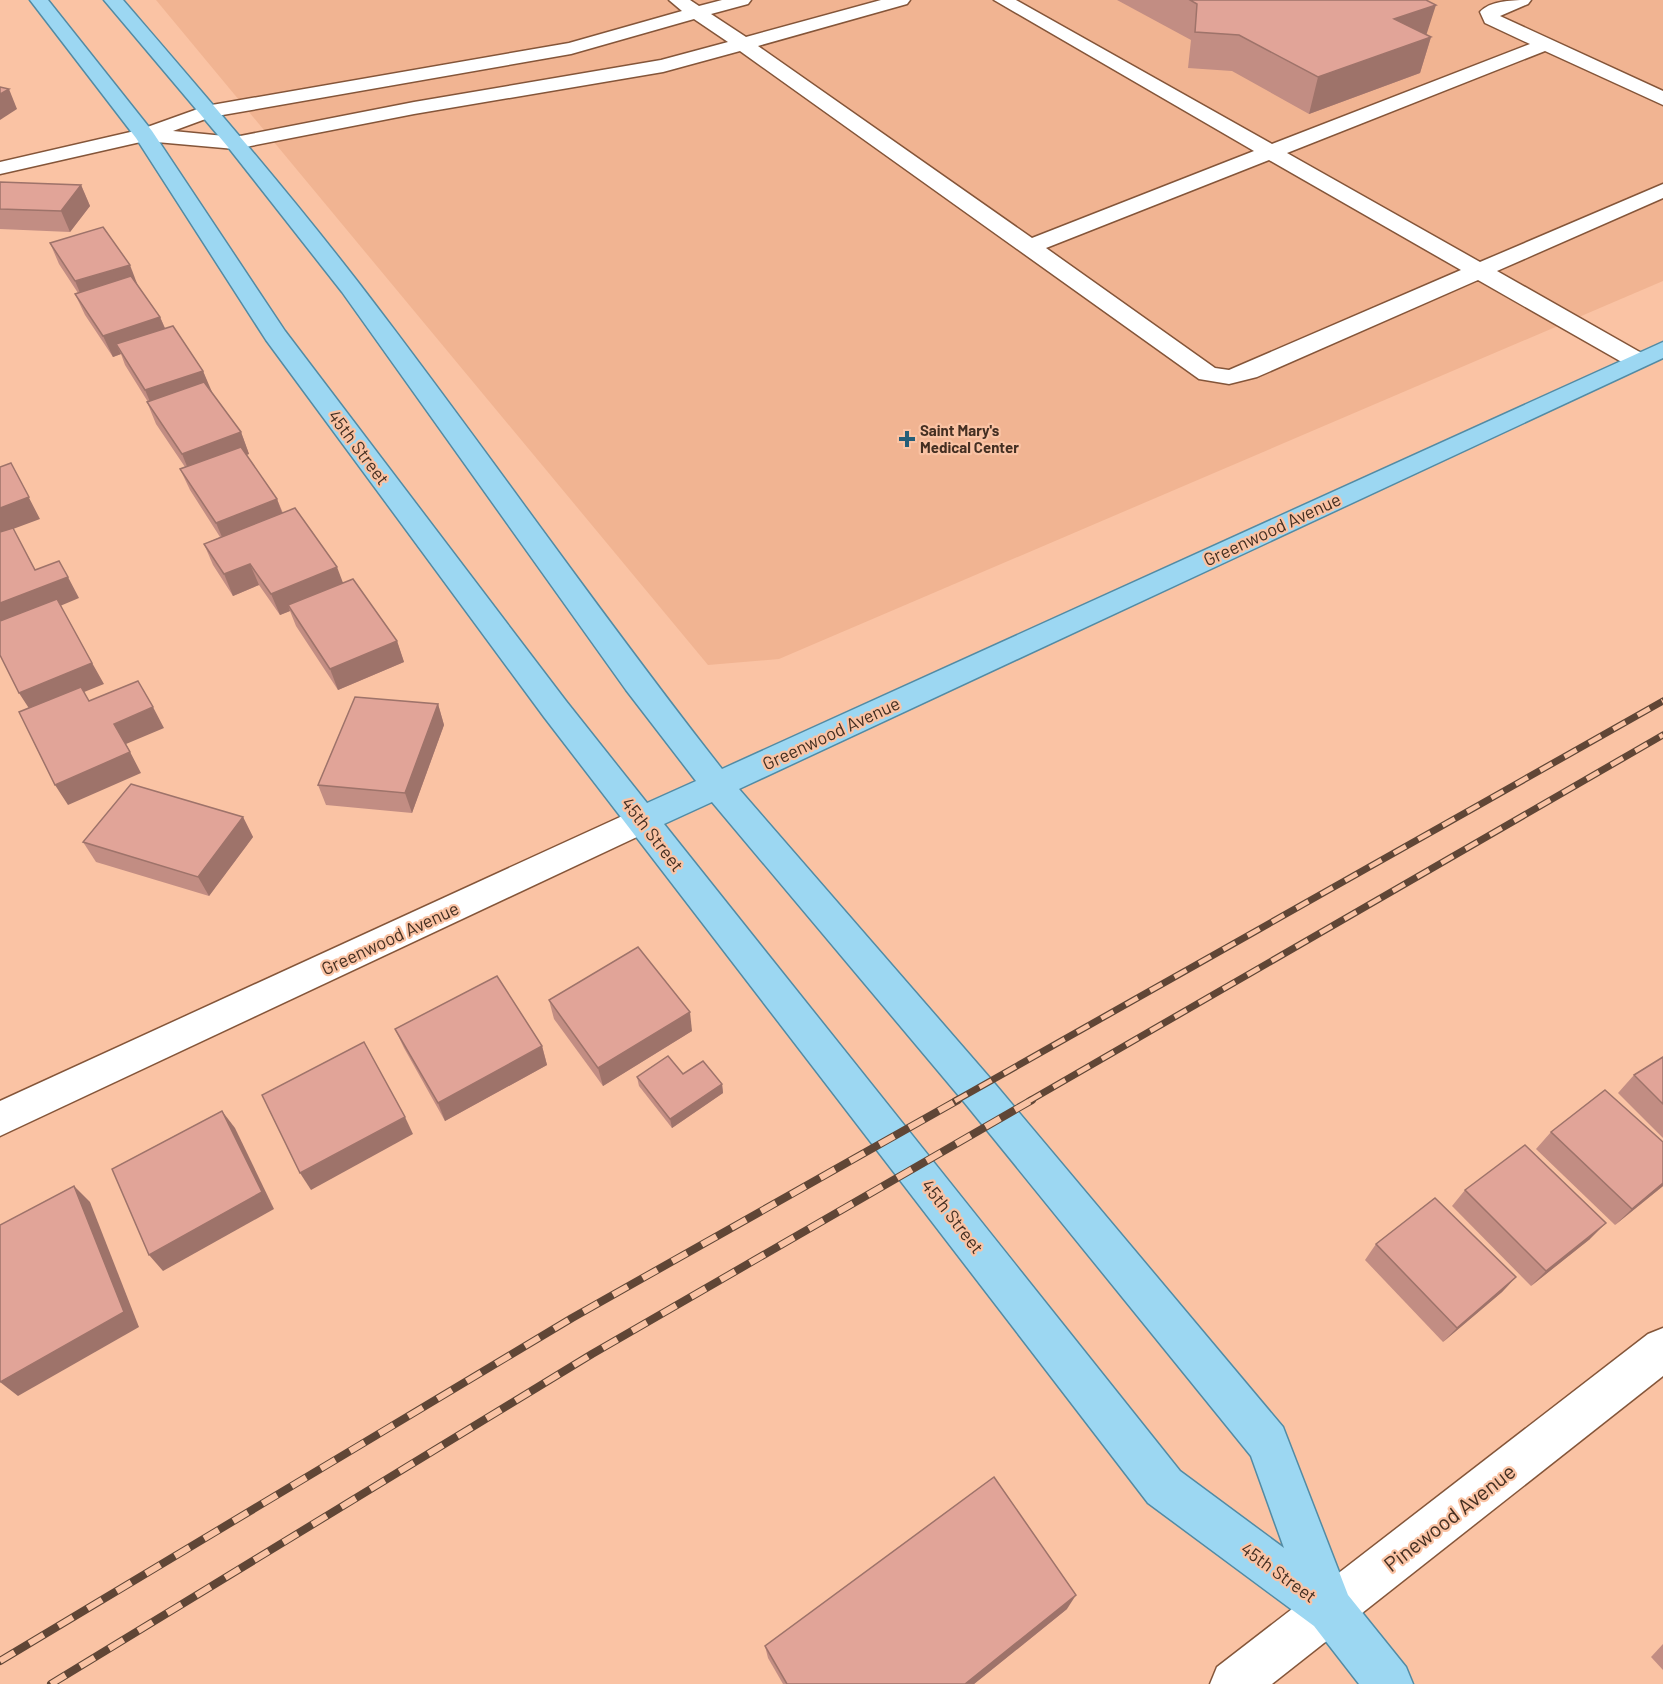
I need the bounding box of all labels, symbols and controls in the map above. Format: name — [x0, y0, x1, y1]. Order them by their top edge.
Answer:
street label: 45th Street — [324, 405, 394, 489]
place label: Saint Mary's Medical Center — [920, 421, 1019, 456]
marker: Saint Mary's Medical Center — [898, 430, 916, 448]
street label: Greenwood Avenue — [1200, 488, 1344, 570]
street label: Greenwood Avenue — [759, 692, 903, 774]
street label: 45th Street — [617, 792, 689, 876]
street label: Greenwood Avenue — [318, 897, 462, 979]
street label: 45th Street — [917, 1174, 989, 1258]
street label: Pinewood Avenue — [1378, 1458, 1520, 1576]
street label: 45th Street — [1237, 1537, 1321, 1607]

